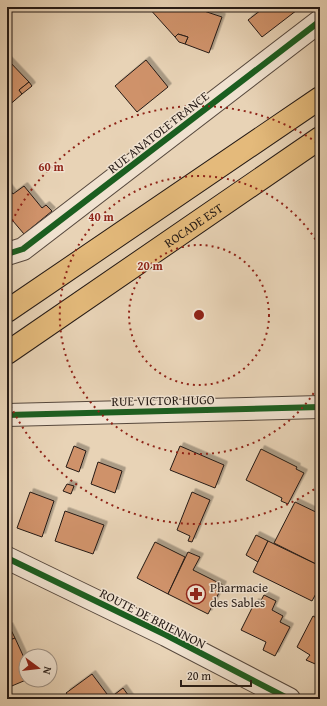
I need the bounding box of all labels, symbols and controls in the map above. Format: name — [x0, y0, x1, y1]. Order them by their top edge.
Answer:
street label: RUE ANATOLE FRANCE — [104, 87, 213, 178]
text: 60 m — [38, 158, 64, 175]
street label: ROCADE EST — [160, 198, 227, 252]
text: 40 m — [88, 208, 114, 225]
text: 20 m — [137, 257, 163, 274]
centre of rings — [192, 308, 206, 322]
street label: RUE VICTOR HUGO — [111, 390, 215, 411]
place label: Pharmacie des Sables — [210, 578, 268, 612]
street label: ROUTE DE BRIENNON — [96, 583, 210, 654]
pharmacy icon: Pharmacie des Sables — [185, 583, 207, 605]
north arrow — [18, 648, 58, 688]
scale bar — [181, 662, 251, 688]
text: N — [39, 665, 56, 677]
text: 20 m — [187, 667, 211, 684]

